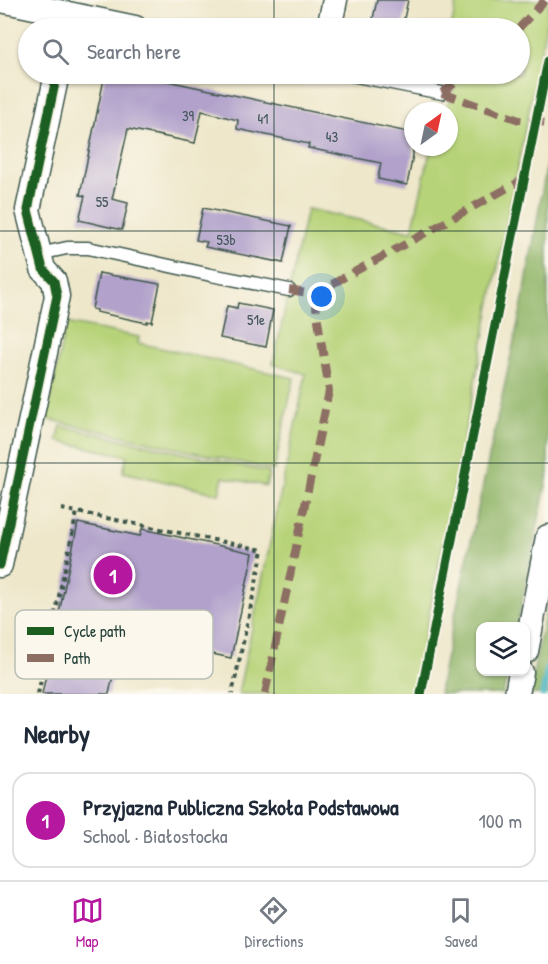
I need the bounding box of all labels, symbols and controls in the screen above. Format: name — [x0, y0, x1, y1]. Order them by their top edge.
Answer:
search box — [18, 18, 530, 84]
icon: search — [39, 35, 72, 68]
text: Search here — [87, 36, 181, 66]
north arrow — [404, 102, 458, 156]
house number: 39 — [182, 105, 195, 126]
house number: 41 — [257, 108, 269, 129]
house number: 43 — [326, 126, 338, 147]
house number: 55 — [96, 191, 109, 212]
house number: 53b — [216, 229, 236, 250]
your location — [307, 282, 336, 311]
house number: 51e — [247, 309, 265, 330]
pin: 1 — [94, 552, 132, 598]
legend — [15, 610, 213, 679]
text: Cycle path — [64, 620, 126, 642]
map controls — [476, 622, 530, 676]
button: layers — [476, 622, 530, 676]
text: Path — [64, 647, 90, 669]
text: Nearby — [24, 716, 90, 751]
text: Przyjazna Publiczna Szkoła Podstawowa — [83, 792, 399, 822]
text: 1 — [42, 807, 49, 834]
text: 100 m — [479, 807, 522, 834]
text: School · Białostocka — [83, 822, 228, 849]
tab: Map — [71, 894, 104, 952]
tab: Directions — [245, 894, 303, 952]
tab: Saved — [444, 894, 477, 952]

